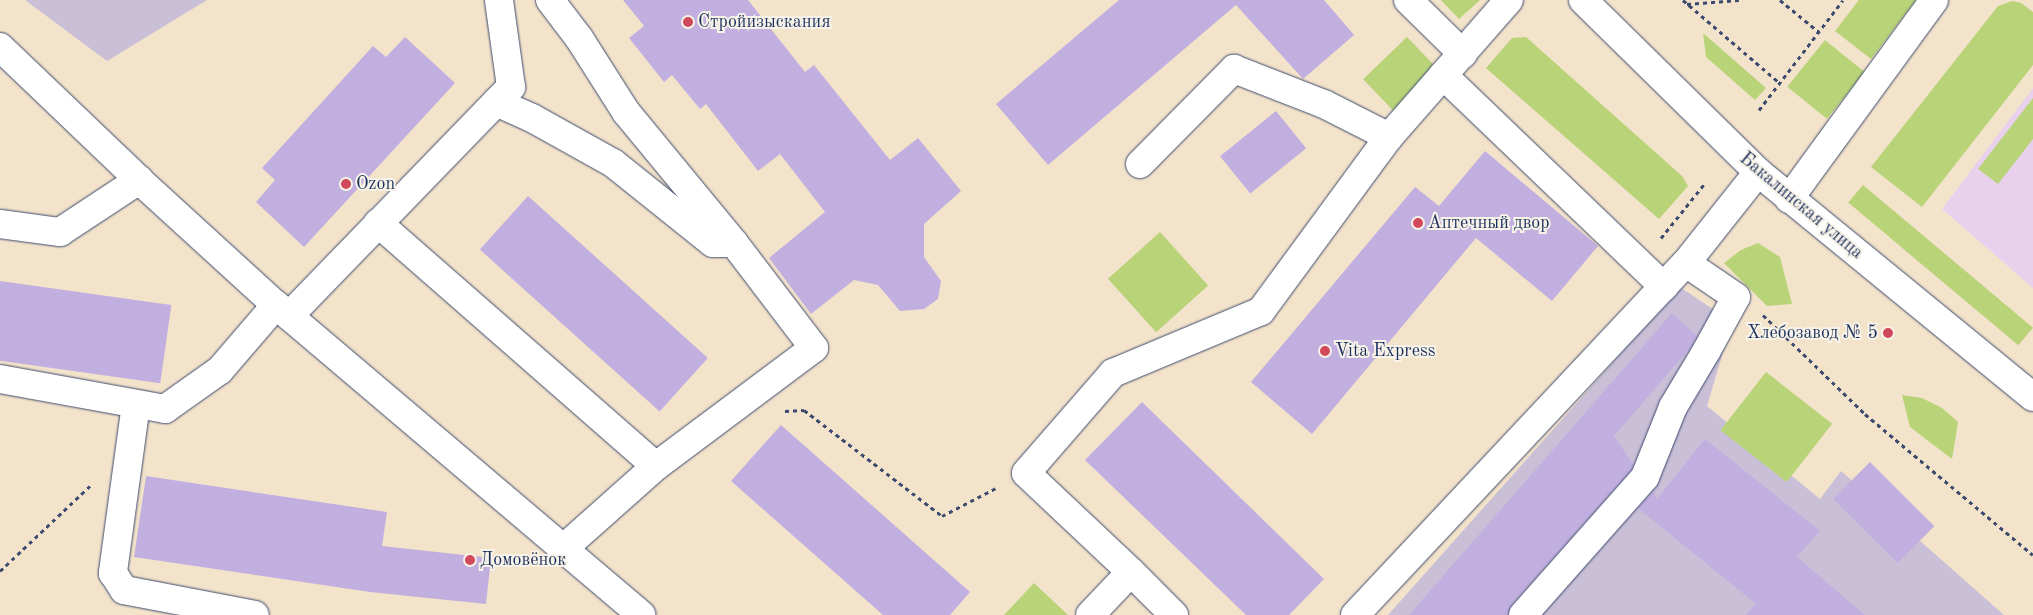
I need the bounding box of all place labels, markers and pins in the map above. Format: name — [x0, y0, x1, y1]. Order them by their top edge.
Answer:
place label: Стройизыскания — [698, 11, 831, 33]
marker: Стройизыскания — [682, 16, 694, 28]
place label: Ozon — [356, 173, 395, 195]
marker: Ozon — [340, 178, 352, 190]
place label: Аптечный двор — [1428, 212, 1550, 234]
marker: Аптечный двор — [1412, 217, 1424, 229]
place label: Хлебозавод № 5 — [1747, 322, 1878, 344]
marker: Хлебозавод № 5 — [1882, 327, 1894, 339]
place label: Vita Express — [1335, 340, 1436, 362]
marker: Vita Express — [1319, 345, 1331, 357]
place label: Домовёнок — [480, 549, 566, 571]
marker: Домовёнок — [464, 554, 476, 566]

